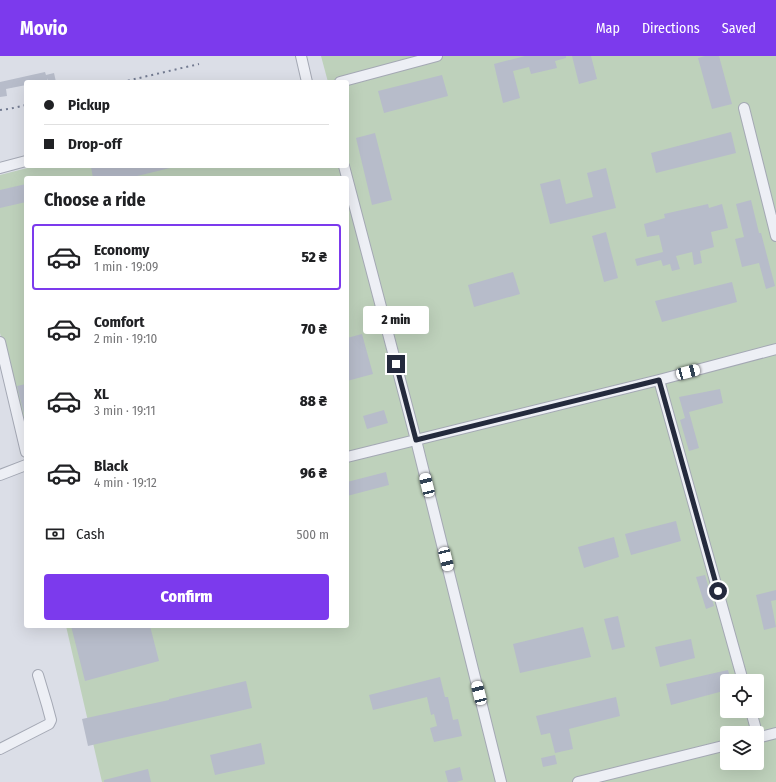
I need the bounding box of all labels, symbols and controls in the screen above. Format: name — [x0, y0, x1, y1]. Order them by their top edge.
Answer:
text: Movio — [20, 17, 68, 40]
text: Map — [596, 20, 620, 37]
text: Directions — [642, 20, 700, 37]
text: Saved — [722, 20, 756, 37]
text: Pickup — [68, 96, 110, 114]
text: Drop-off — [68, 135, 122, 153]
text: Choose a ride — [44, 189, 146, 211]
icon: car — [46, 239, 82, 275]
text: Economy — [94, 241, 149, 259]
text: 52 ₴ — [301, 248, 327, 266]
text: 1 min · 19:09 — [94, 259, 158, 274]
callout: 2 min — [363, 306, 429, 334]
icon: car — [46, 311, 82, 347]
text: 2 min — [382, 312, 410, 327]
text: Comfort — [94, 313, 145, 331]
text: 70 ₴ — [301, 320, 327, 338]
text: 2 min · 19:10 — [94, 331, 157, 346]
route end — [387, 355, 405, 373]
car — [675, 363, 701, 381]
icon: car — [46, 383, 82, 419]
text: XL — [94, 385, 109, 403]
text: 88 ₴ — [300, 392, 327, 410]
text: 3 min · 19:11 — [94, 403, 155, 418]
icon: car — [46, 455, 82, 491]
text: Black — [94, 457, 128, 475]
text: 96 ₴ — [300, 464, 327, 482]
car — [418, 472, 436, 498]
text: 4 min · 19:12 — [94, 475, 157, 490]
icon: cash — [44, 523, 66, 545]
text: Cash — [76, 525, 105, 543]
text: 500 m — [296, 527, 329, 542]
car — [437, 546, 455, 572]
button: Confirm — [44, 574, 329, 620]
route start — [709, 582, 727, 600]
map controls — [720, 674, 764, 770]
button: locate — [720, 674, 764, 718]
car — [470, 680, 488, 706]
button: layers — [720, 726, 764, 770]

